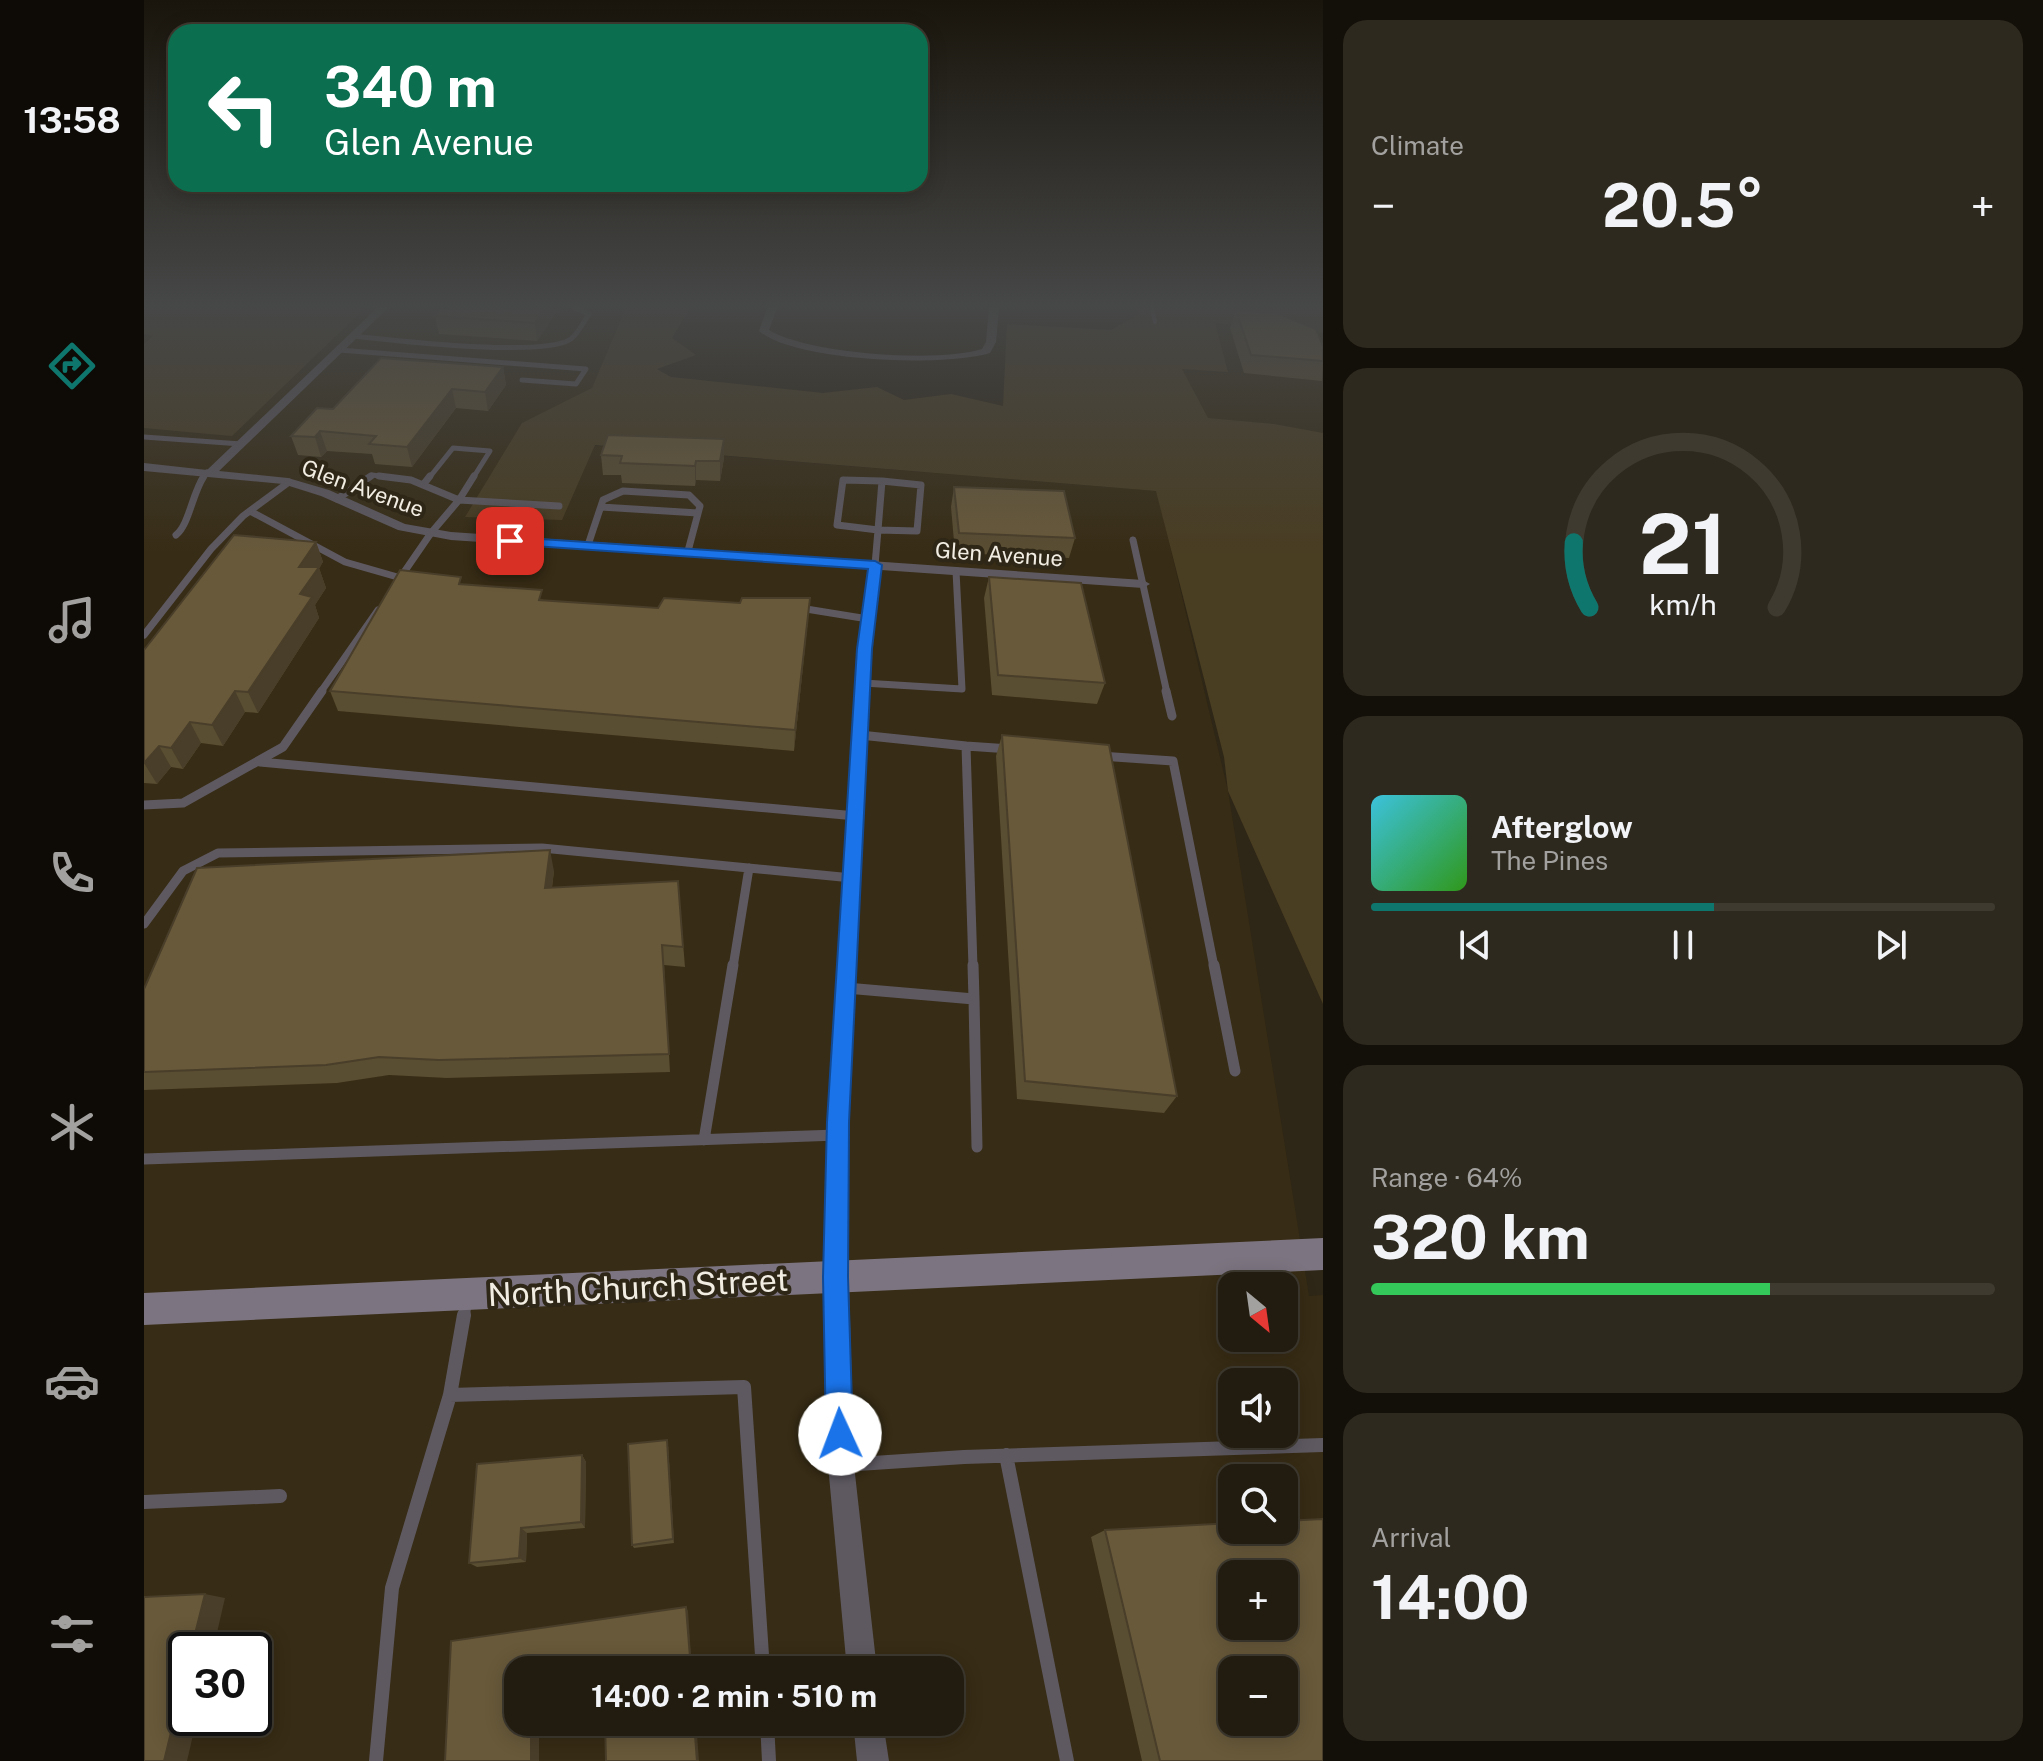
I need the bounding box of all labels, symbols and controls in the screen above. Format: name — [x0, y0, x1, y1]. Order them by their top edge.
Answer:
text: 340 m — [324, 54, 497, 120]
icon: left — [192, 56, 296, 160]
text: 13:58 — [23, 99, 121, 141]
text: Glen Avenue — [324, 121, 534, 163]
text: Climate — [1371, 130, 1464, 161]
text: 20.5° — [1602, 170, 1764, 241]
text: − — [1371, 180, 1395, 232]
text: + — [1971, 180, 1995, 232]
icon: directions — [44, 338, 100, 394]
street label: Glen Avenue — [298, 454, 428, 522]
text: 21 — [1639, 495, 1727, 593]
pin — [476, 507, 544, 575]
icon: arrive — [488, 519, 532, 563]
street label: Glen Avenue — [934, 537, 1064, 571]
text: km/h — [1649, 588, 1717, 621]
icon: music — [44, 592, 100, 648]
text: Afterglow — [1491, 809, 1633, 845]
icon: phone — [44, 845, 100, 901]
text: The Pines — [1491, 845, 1608, 876]
icon: previous — [1453, 923, 1497, 967]
icon: pause — [1661, 923, 1705, 967]
icon: next — [1869, 923, 1913, 967]
icon: climate — [44, 1099, 100, 1155]
text: Range · 64% — [1371, 1162, 1522, 1193]
text: 320 km — [1371, 1202, 1590, 1273]
street label: North Church Street — [487, 1261, 789, 1313]
north arrow — [1218, 1272, 1298, 1352]
map controls — [1218, 1272, 1298, 1736]
icon: car — [44, 1353, 100, 1409]
button: sound — [1218, 1368, 1298, 1448]
position arrow — [798, 1392, 882, 1476]
button: search — [1218, 1464, 1298, 1544]
text: Arrival — [1371, 1522, 1451, 1553]
button: + — [1218, 1560, 1298, 1640]
text: 14:00 — [1371, 1562, 1529, 1633]
icon: filters — [44, 1606, 100, 1662]
speed limit sign: 30 — [168, 1632, 272, 1736]
button: − — [1218, 1656, 1298, 1736]
text: 14:00 · 2 min · 510 m — [591, 1678, 877, 1714]

